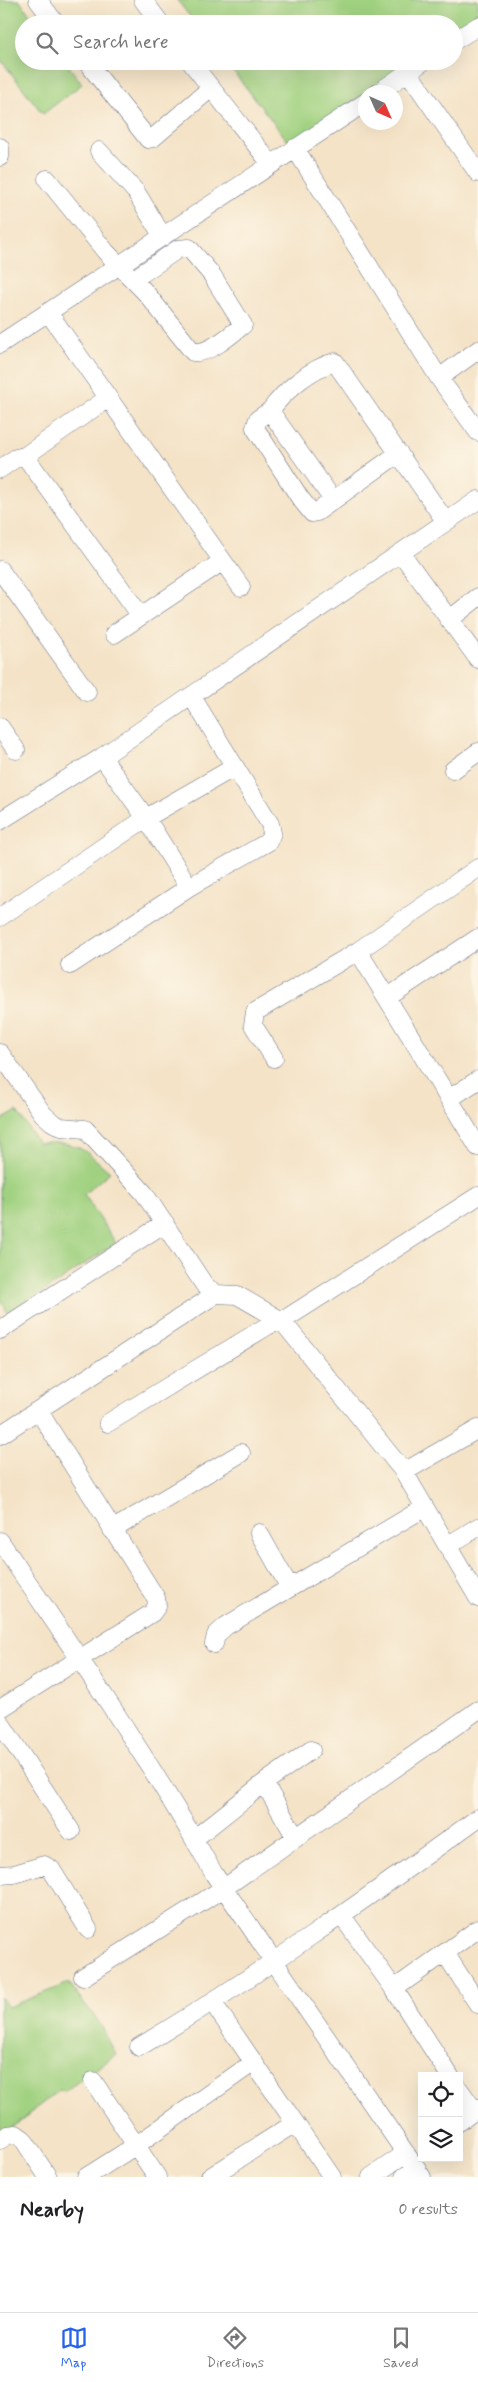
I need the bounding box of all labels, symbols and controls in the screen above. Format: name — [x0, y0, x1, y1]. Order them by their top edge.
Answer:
search box — [15, 15, 463, 70]
icon: search — [33, 29, 61, 57]
text: Search here — [73, 30, 169, 55]
north arrow — [358, 85, 403, 130]
map controls — [418, 2072, 463, 2162]
button: locate — [418, 2072, 463, 2117]
button: layers — [418, 2117, 463, 2162]
text: Nearby — [20, 2196, 84, 2224]
text: 0 results — [398, 2199, 458, 2220]
tab: Map — [60, 2324, 88, 2372]
tab: Directions — [207, 2324, 264, 2372]
tab: Saved — [383, 2324, 418, 2372]

